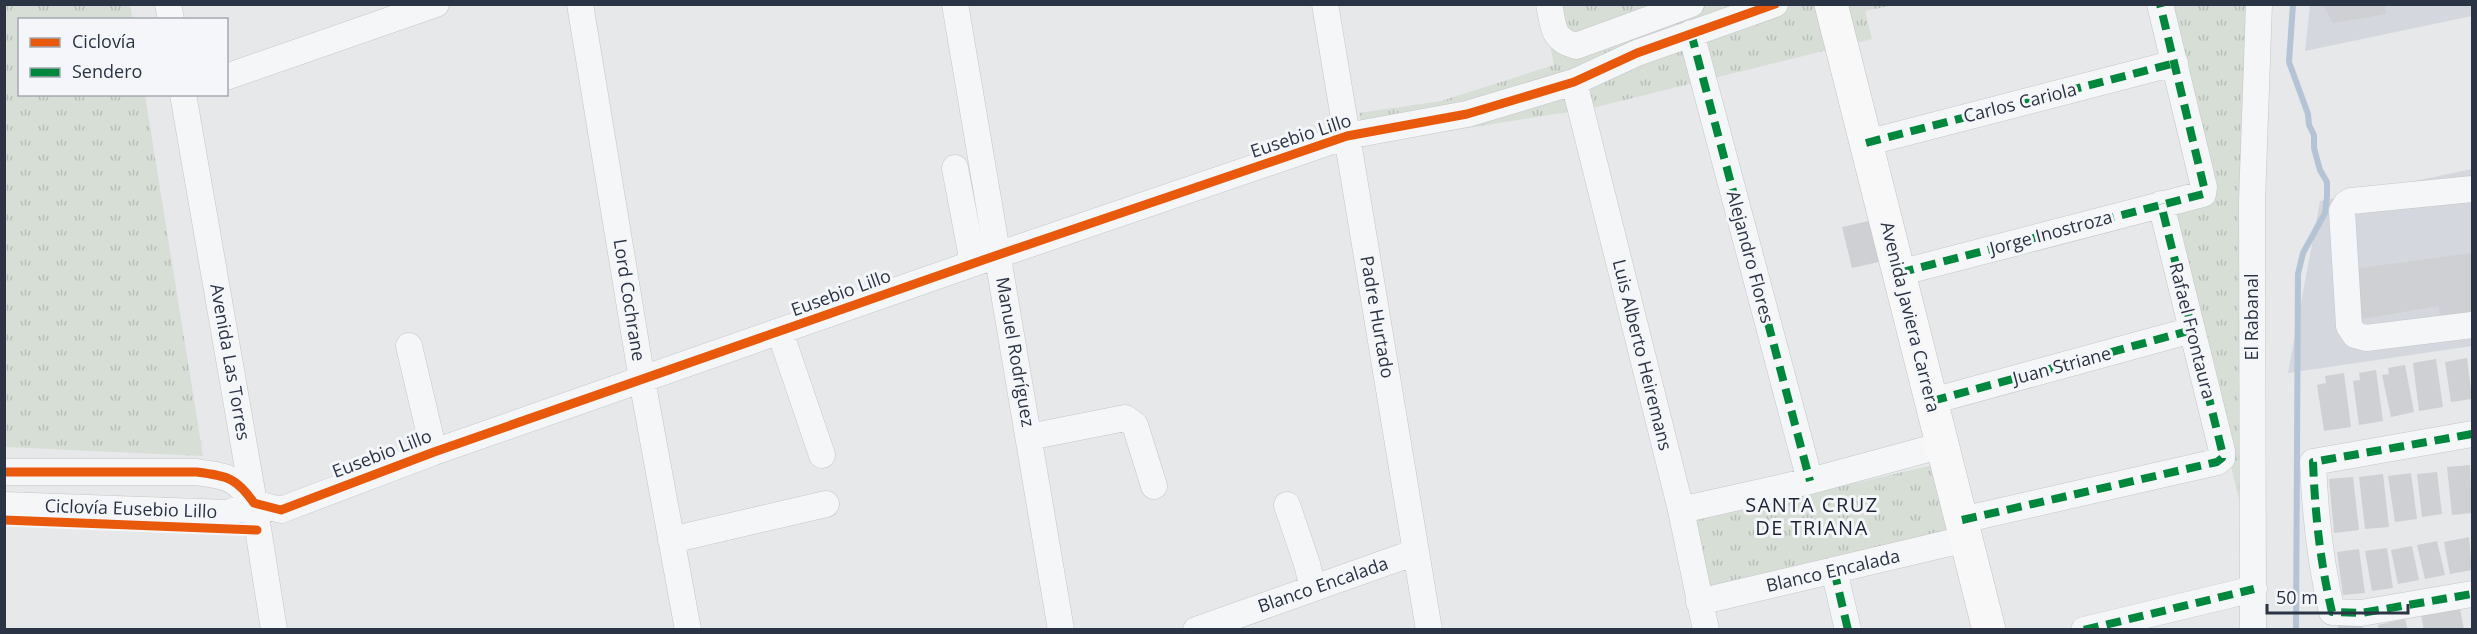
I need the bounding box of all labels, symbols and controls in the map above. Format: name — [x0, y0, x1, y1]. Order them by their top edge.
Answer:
legend — [18, 18, 228, 96]
text: Ciclovía — [72, 29, 135, 53]
text: Sendero — [72, 59, 142, 83]
street label: Carlos Cariola — [1961, 76, 2079, 128]
street label: Eusebio Lillo — [1247, 107, 1354, 163]
street label: Alejandro Flores — [1722, 188, 1780, 326]
street label: Jorge Inostroza — [1985, 204, 2115, 260]
street label: Avenida Javiera Carrera — [1876, 219, 1946, 415]
street label: Lord Cochrane — [608, 237, 652, 363]
street label: Padre Hurtado — [1355, 254, 1401, 380]
street label: Luis Alberto Heiremans — [1608, 257, 1678, 453]
street label: Rafael Frontaura — [2164, 260, 2222, 401]
street label: Eusebio Lillo — [787, 263, 894, 321]
street label: El Rabanal — [2239, 274, 2263, 360]
street label: Manuel Rodríguez — [991, 275, 1041, 429]
street label: Avenida Las Torres — [205, 282, 257, 442]
street label: Juan Striane — [2008, 340, 2114, 390]
street label: Eusebio Lillo — [328, 423, 435, 483]
district label: SANTA CRUZ DE TRIANA — [1745, 491, 1879, 541]
street label: Ciclovía Eusebio Lillo — [44, 493, 218, 523]
street label: Blanco Encalada — [1764, 543, 1902, 597]
street label: Blanco Encalada — [1254, 550, 1391, 618]
scale bar — [2267, 577, 2408, 615]
text: 50 m — [2276, 585, 2318, 609]

